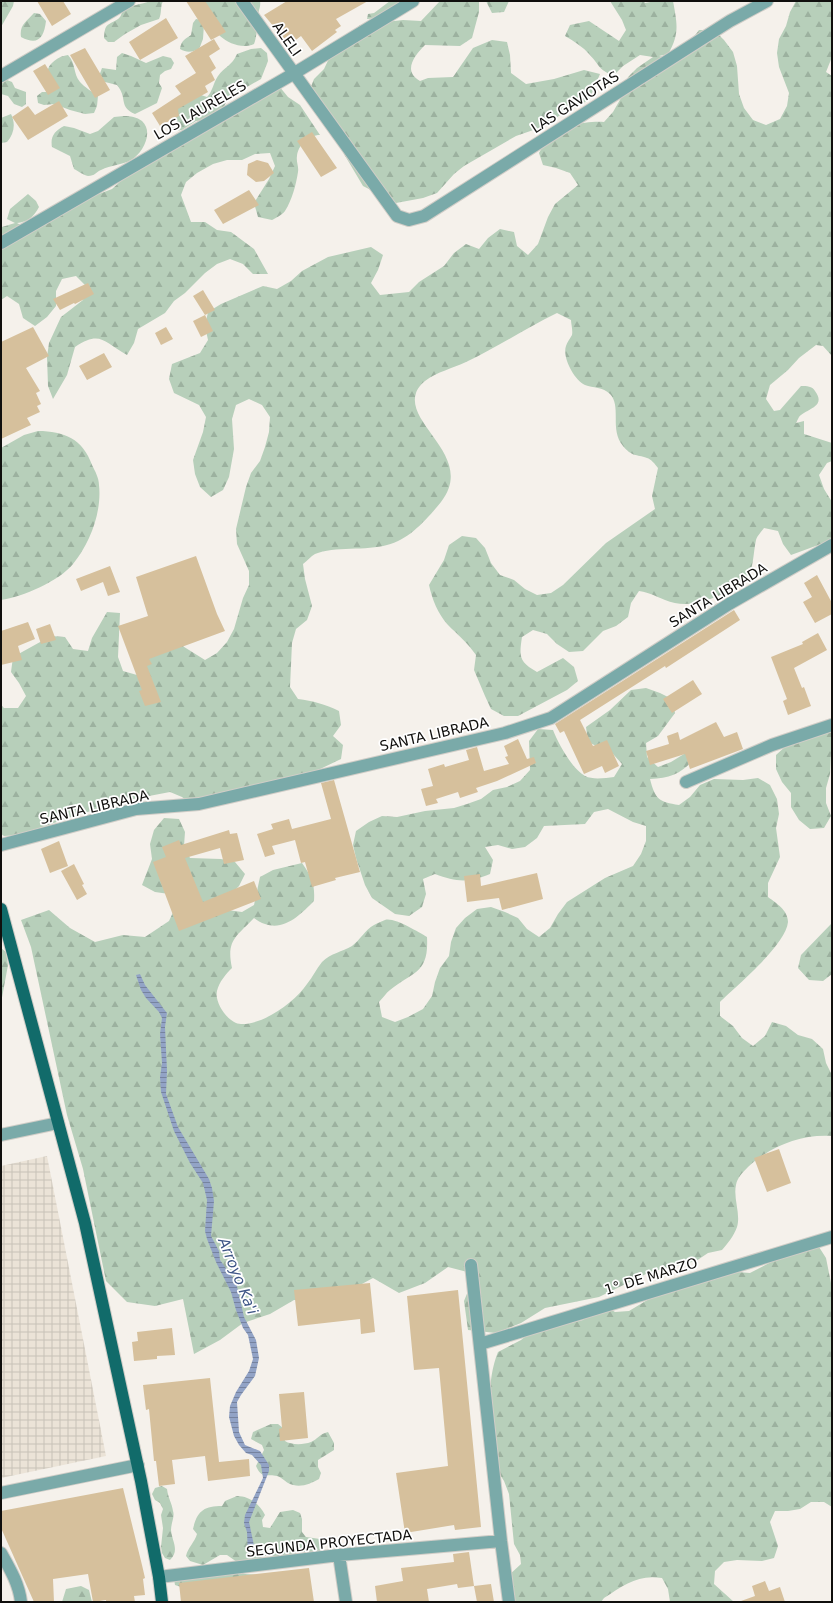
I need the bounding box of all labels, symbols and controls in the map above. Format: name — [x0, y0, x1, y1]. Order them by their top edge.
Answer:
street label: ALELI — [270, 19, 304, 59]
street label: LAS GAVIOTAS — [528, 68, 622, 136]
street label: LOS LAURELES — [151, 77, 249, 143]
street label: SANTA LIBRADA — [666, 559, 770, 630]
street label: SANTA LIBRADA — [378, 714, 490, 754]
street label: SANTA LIBRADA — [38, 787, 150, 827]
water label: Arroyo Ka'i — [214, 1234, 262, 1318]
street label: 1° DE MARZO — [603, 1254, 699, 1298]
street label: SEGUNDA PROYECTADA — [245, 1526, 413, 1560]

